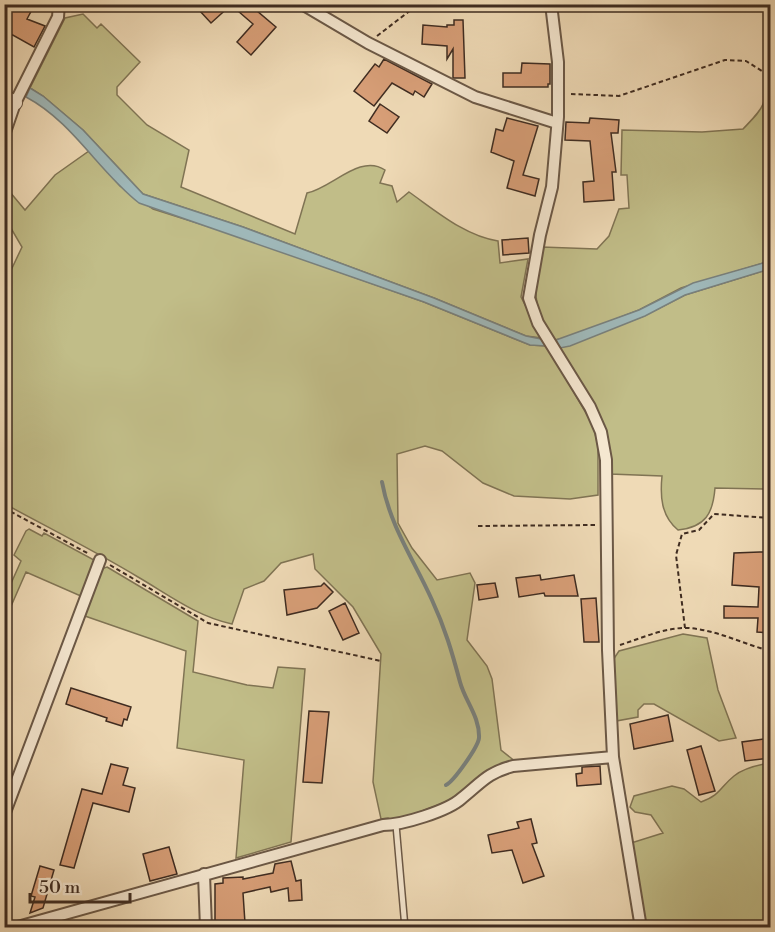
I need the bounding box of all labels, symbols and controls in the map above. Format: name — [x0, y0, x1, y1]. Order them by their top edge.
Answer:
scale bar — [30, 866, 130, 904]
text: 50 m — [39, 876, 81, 899]

